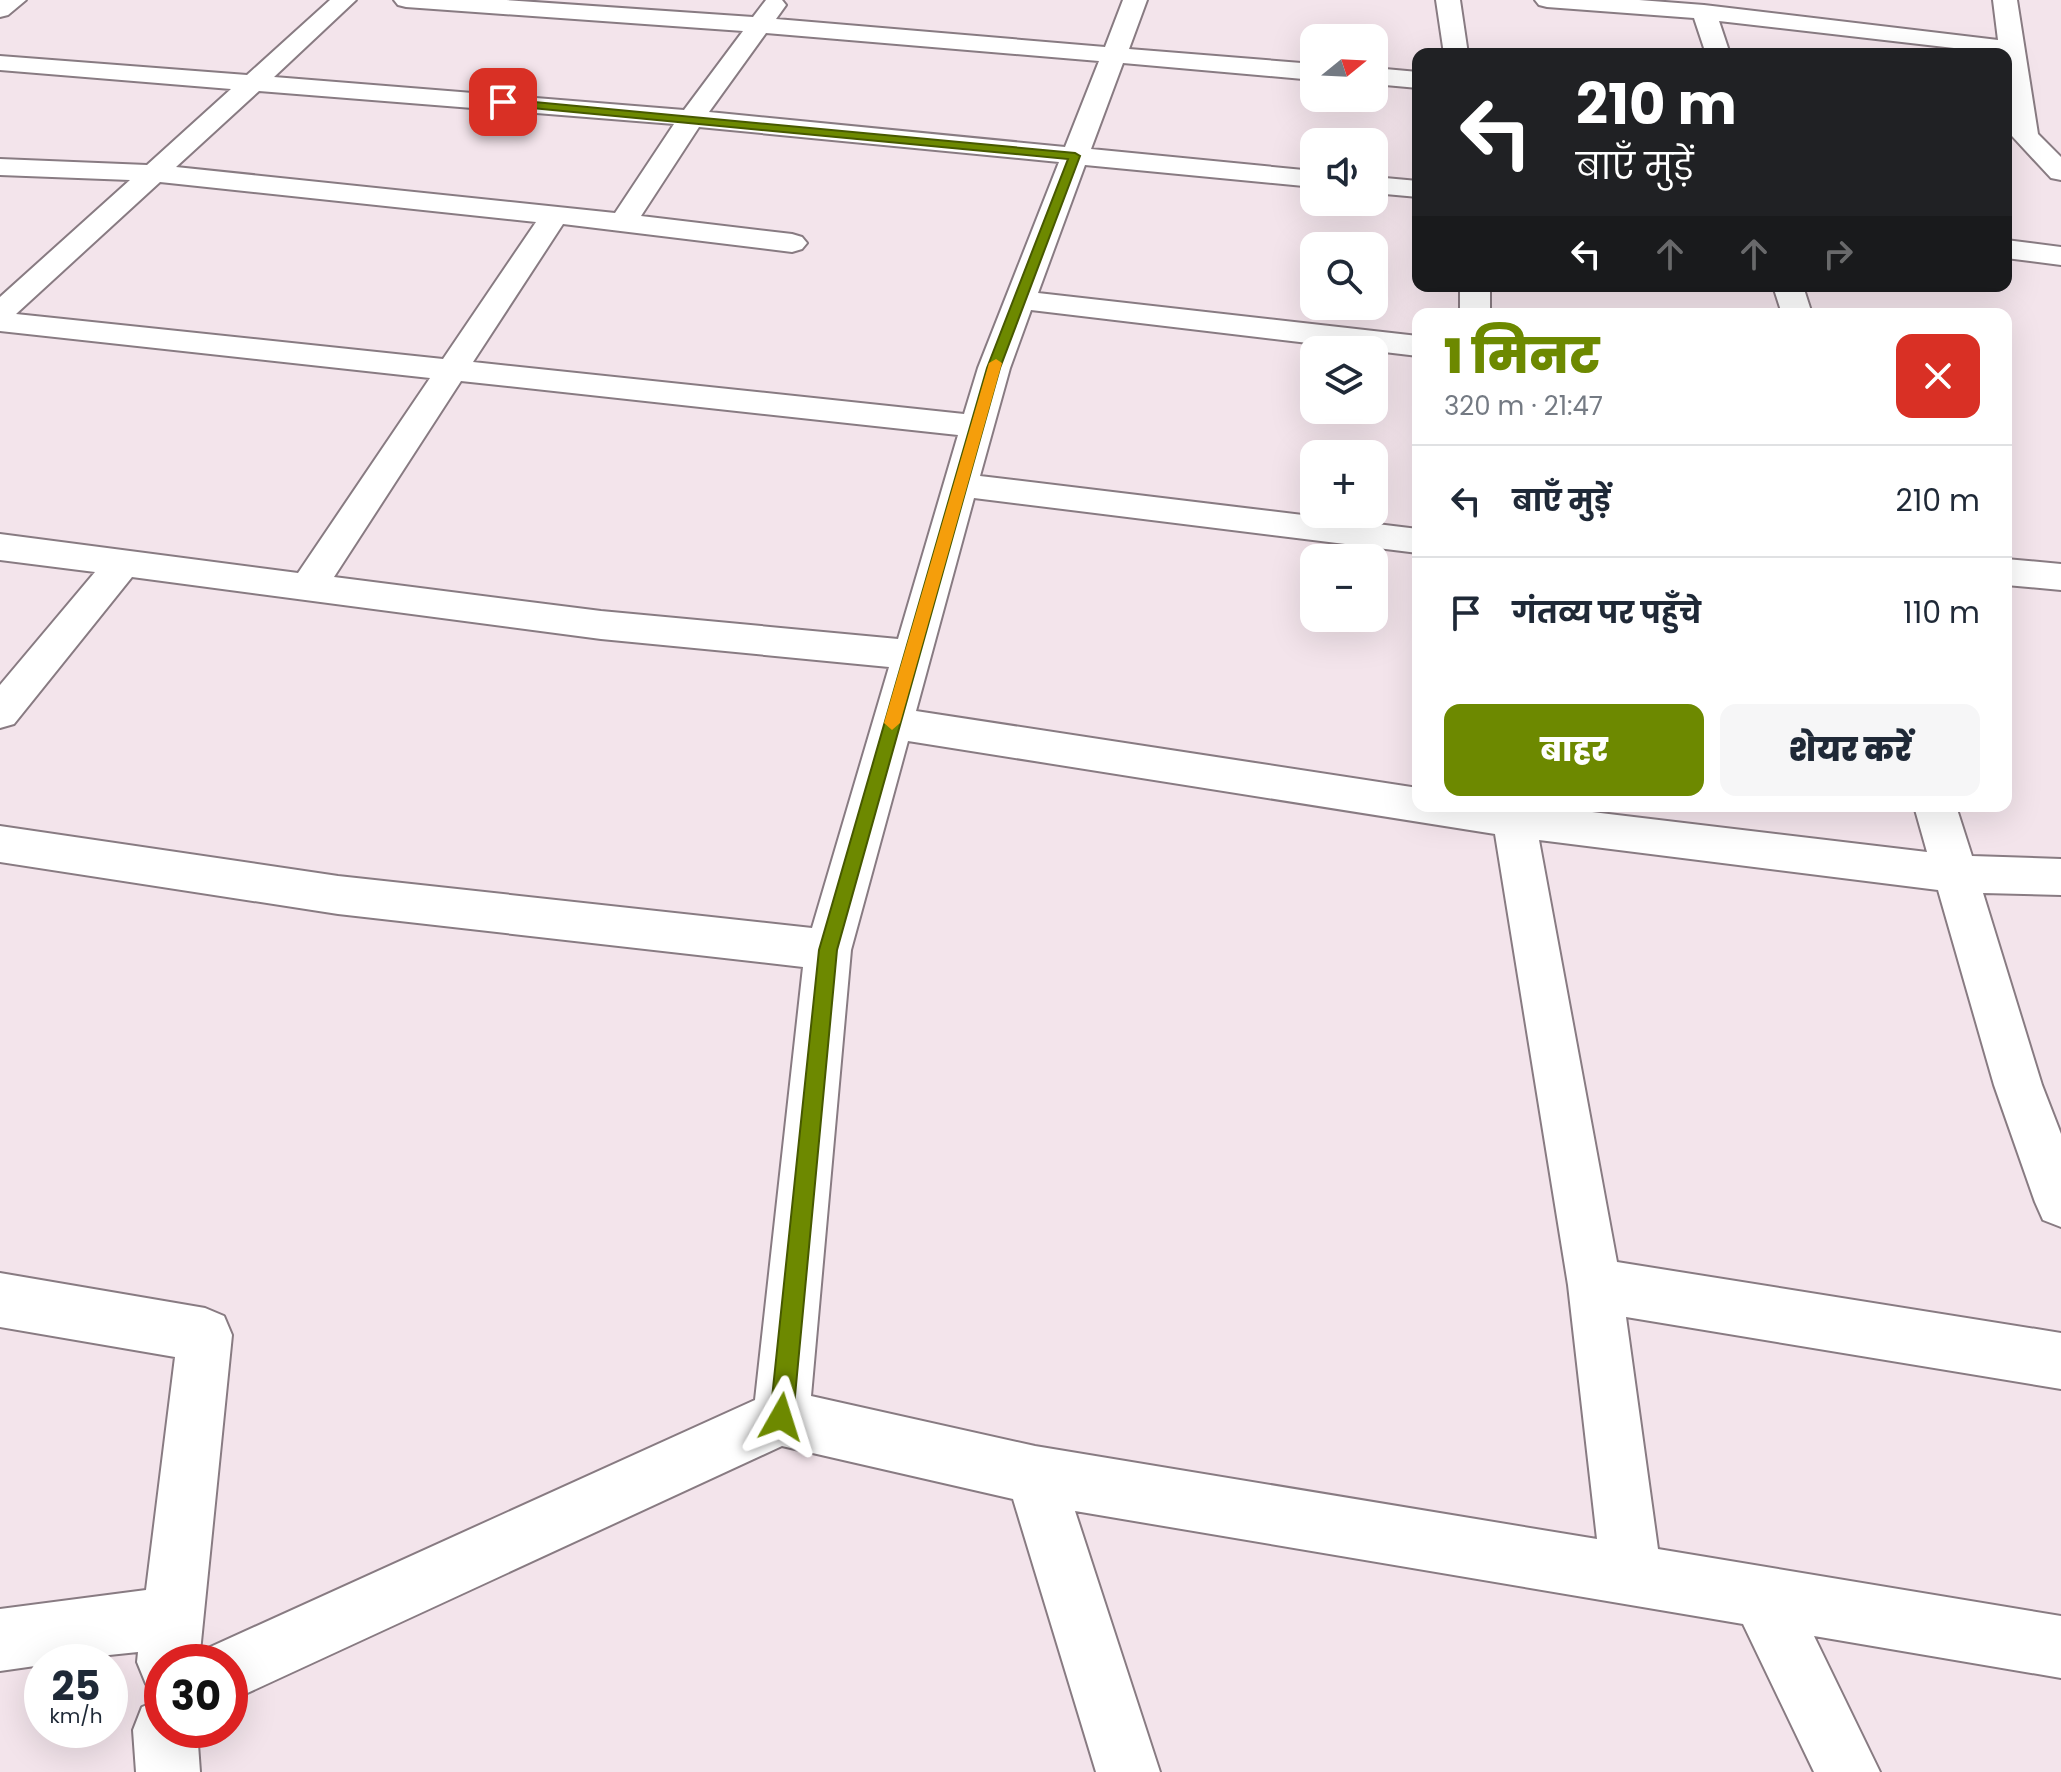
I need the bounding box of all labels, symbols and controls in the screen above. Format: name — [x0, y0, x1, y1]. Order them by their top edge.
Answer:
north arrow — [1300, 24, 1388, 112]
map controls — [1300, 24, 1388, 632]
text: 210 m — [1576, 65, 1737, 144]
pin — [469, 68, 537, 136]
icon: arrive — [481, 80, 525, 124]
icon: left — [1444, 80, 1548, 184]
button: sound — [1300, 128, 1388, 216]
text: बाएँ मुड़ें — [1576, 141, 1693, 192]
button: search — [1300, 232, 1388, 320]
icon: left — [1564, 232, 1608, 276]
icon: ahead — [1648, 232, 1692, 276]
icon: ahead — [1732, 232, 1776, 276]
icon: right — [1816, 232, 1860, 276]
text: 1 मिनट — [1444, 323, 1600, 390]
button: close — [1896, 334, 1980, 418]
button: layers — [1300, 336, 1388, 424]
text: 320 m · 21:47 — [1444, 388, 1603, 424]
button: + — [1300, 440, 1388, 528]
icon: left — [1444, 479, 1488, 523]
text: बाएँ मुड़ें — [1512, 479, 1610, 522]
text: 210 m — [1895, 479, 1980, 522]
button: − — [1300, 544, 1388, 632]
icon: arrive — [1444, 591, 1488, 635]
text: गंतव्य पर पहुँचे — [1512, 591, 1701, 634]
text: 110 m — [1903, 591, 1980, 634]
button: बाहर — [1444, 704, 1704, 796]
button: शेयर करें — [1720, 704, 1980, 796]
position arrow — [739, 1375, 823, 1459]
speed limit sign: 30 — [144, 1644, 248, 1748]
text: 25 — [52, 1658, 100, 1714]
text: km/h — [49, 1702, 103, 1730]

